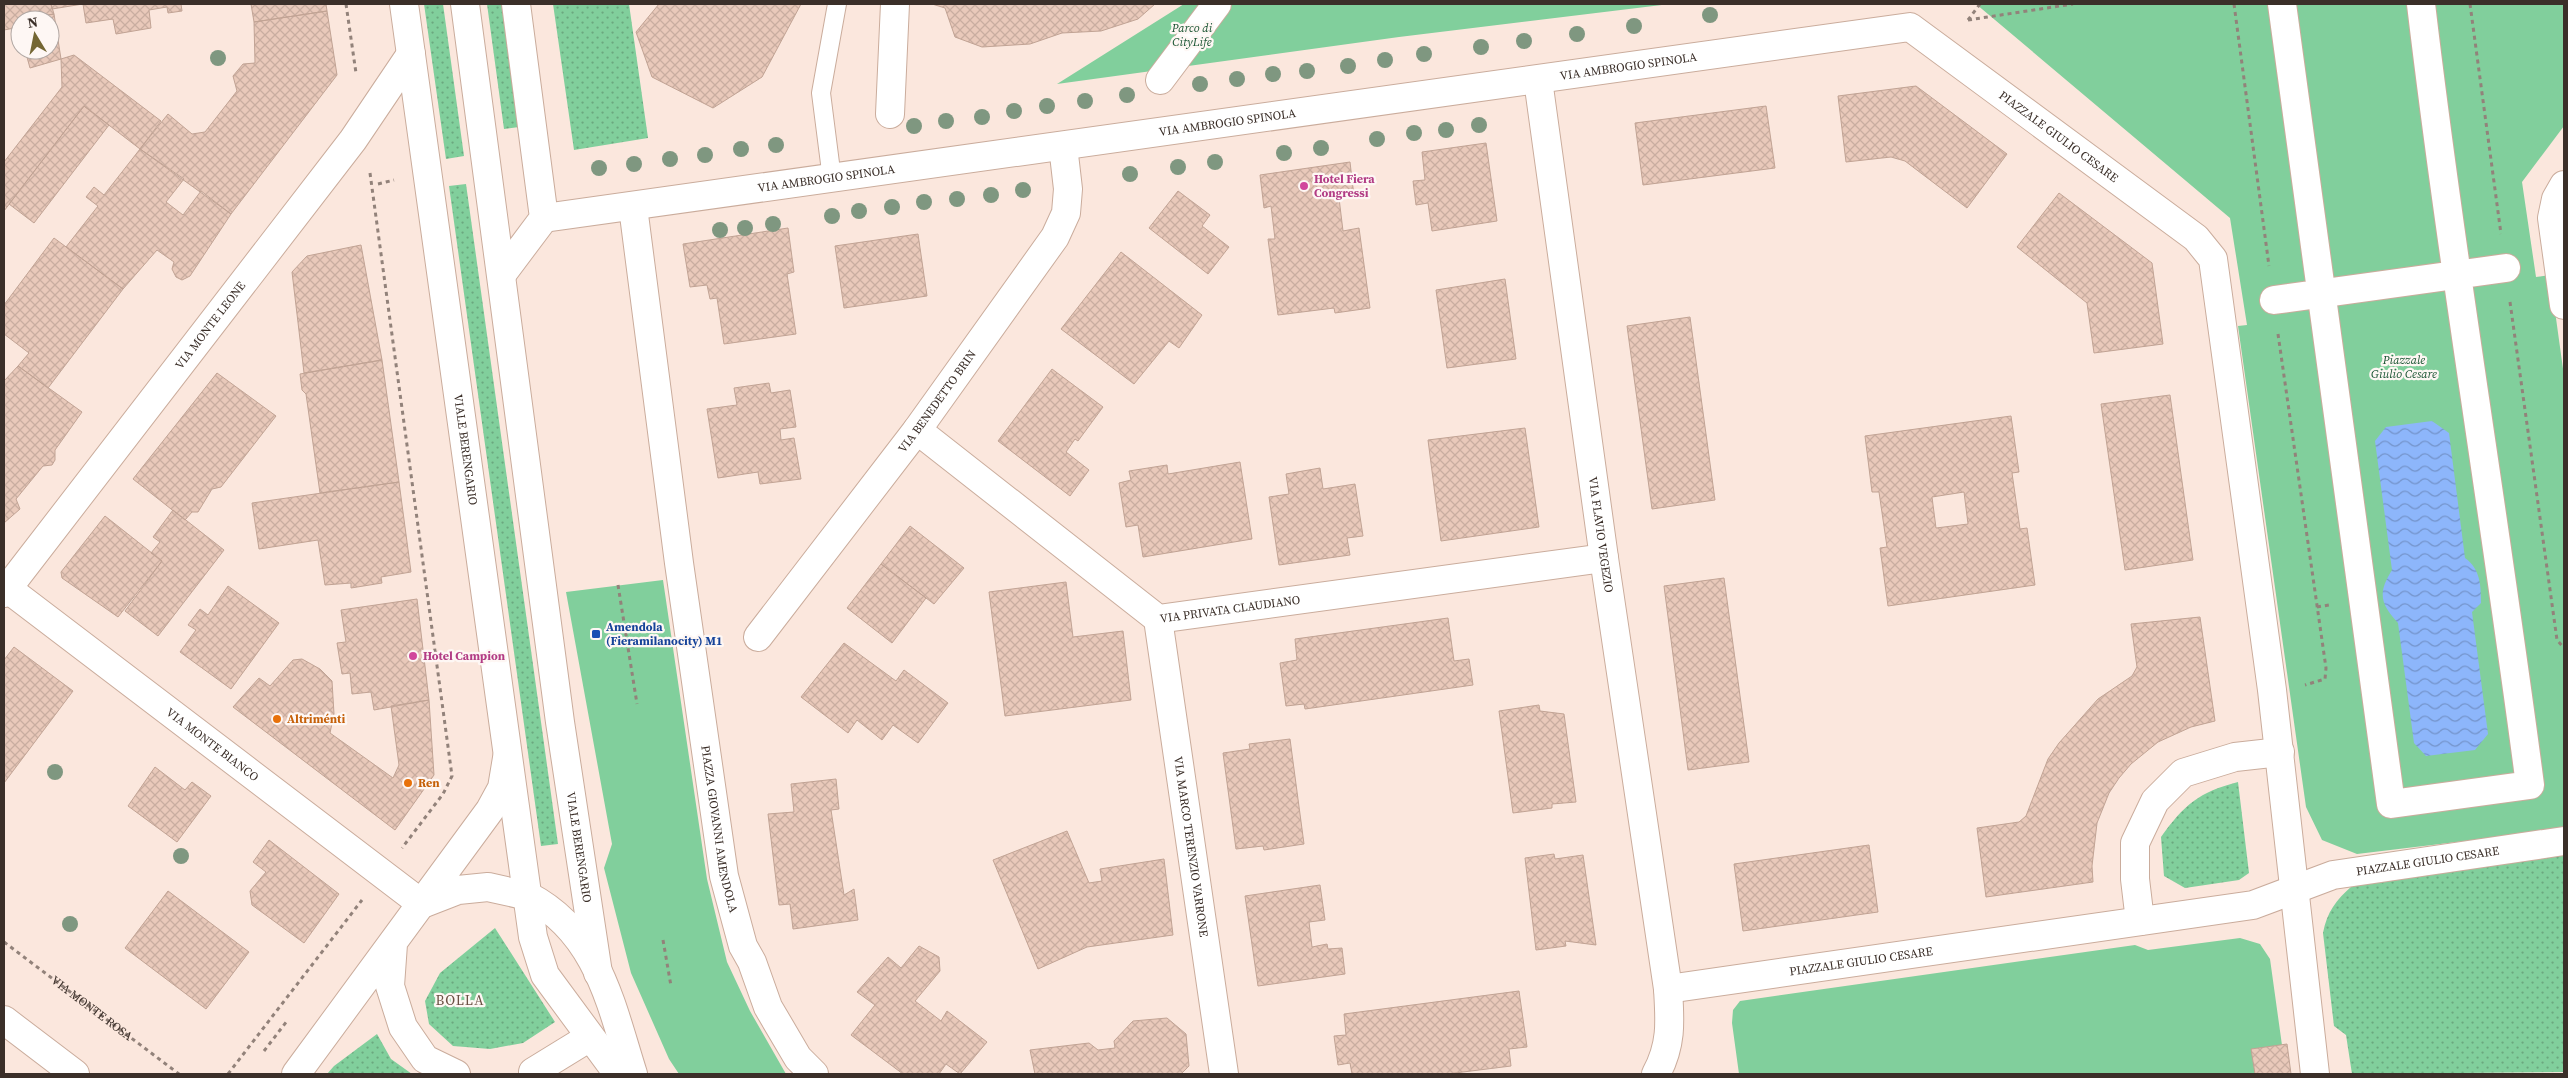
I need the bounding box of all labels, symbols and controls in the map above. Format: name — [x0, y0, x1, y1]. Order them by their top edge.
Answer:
north arrow — [10, 10, 60, 60]
text: N — [26, 11, 40, 33]
park label: Parco di CityLife — [1171, 20, 1213, 50]
street label: VIA AMBROGIO SPINOLA — [1559, 49, 1698, 84]
street label: PIAZZALE GIULIO CESARE — [1996, 87, 2122, 186]
street label: VIA AMBROGIO SPINOLA — [1158, 105, 1297, 140]
street label: VIA AMBROGIO SPINOLA — [757, 161, 896, 196]
place label: Hotel Fiera Congressi — [1314, 171, 1375, 201]
marker: Hotel Fiera Congressi — [1298, 180, 1310, 192]
street label: VIA MONTE LEONE — [171, 278, 249, 372]
street label: VIA BENEDETTO BRIN — [894, 347, 980, 456]
park label: Piazzale Giulio Cesare — [2371, 352, 2437, 382]
street label: VIALE BERENGARIO — [450, 393, 481, 506]
street label: VIA FLAVIO VEGEZIO — [1585, 476, 1617, 594]
street label: VIA PRIVATA CLAUDIANO — [1159, 592, 1301, 627]
place label: Amendola (Fieramilanocity) M1 — [606, 619, 722, 649]
marker: Amendola (Fieramilanocity) M1 — [590, 628, 602, 640]
place label: Hotel Campion — [423, 648, 506, 664]
marker: Hotel Campion — [407, 650, 419, 662]
street label: VIA MONTE BIANCO — [163, 704, 262, 785]
place label: Altriménti — [287, 711, 345, 727]
marker: Altriménti — [271, 713, 283, 725]
street label: PIAZZA GIOVANNI AMENDOLA — [697, 744, 742, 914]
street label: VIA MARCO TERENZIO VARRONE — [1170, 755, 1212, 938]
place label: Ren — [418, 775, 440, 791]
marker: Ren — [402, 777, 414, 789]
street label: VIALE BERENGARIO — [563, 791, 595, 904]
street label: PIAZZALE GIULIO CESARE — [2355, 843, 2500, 880]
street label: PIAZZALE GIULIO CESARE — [1788, 943, 1934, 979]
street label: VIA MONTE ROSA — [48, 972, 136, 1044]
district label: BOLLA — [436, 990, 484, 1010]

